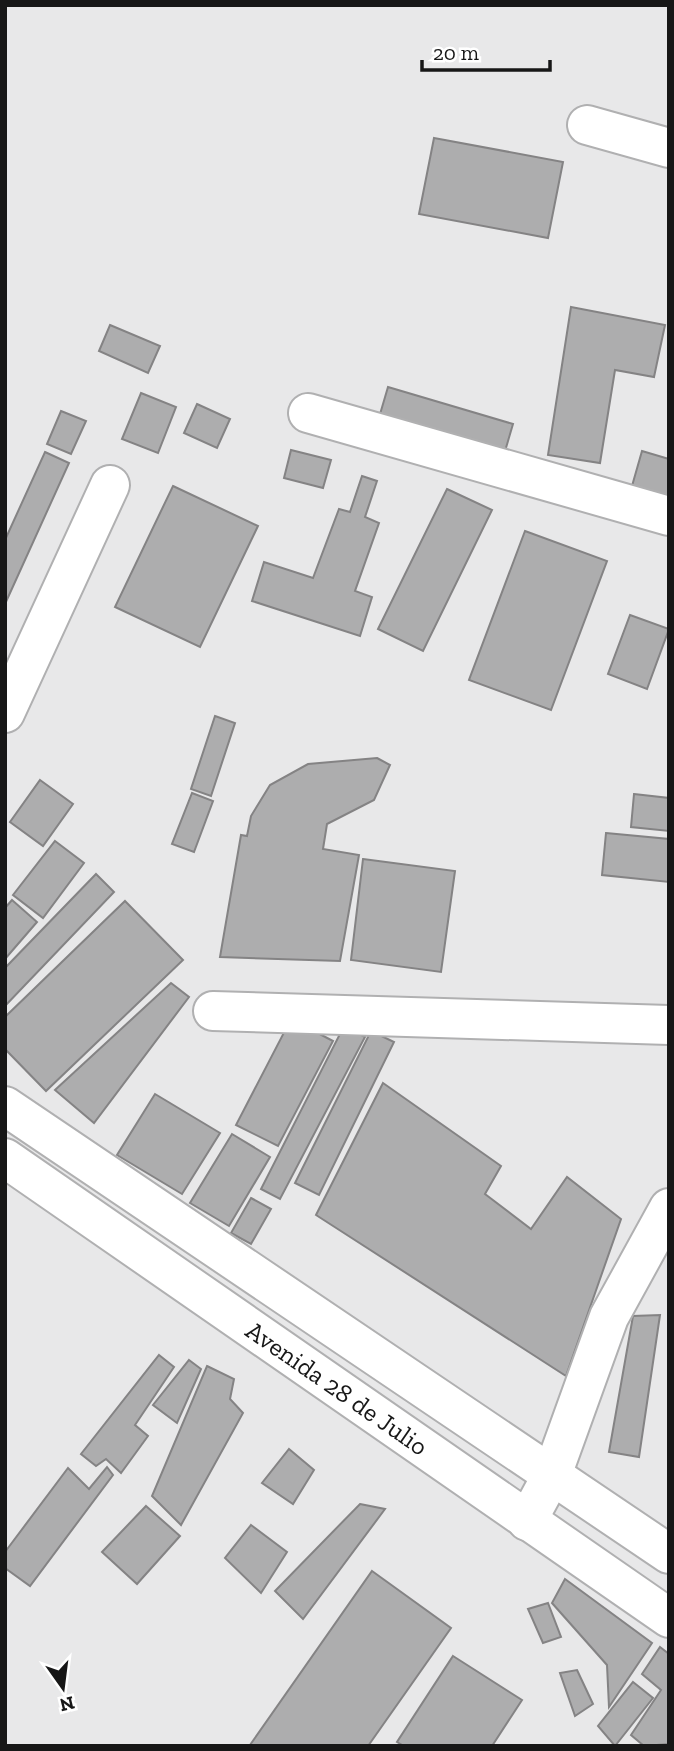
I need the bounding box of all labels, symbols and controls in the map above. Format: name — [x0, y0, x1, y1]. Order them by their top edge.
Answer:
scale bar — [422, 28, 550, 72]
text: 20 m — [433, 40, 479, 65]
street label: Avenida 28 de Julio — [240, 1314, 434, 1462]
north arrow — [28, 1653, 98, 1723]
text: N — [57, 1691, 77, 1717]

